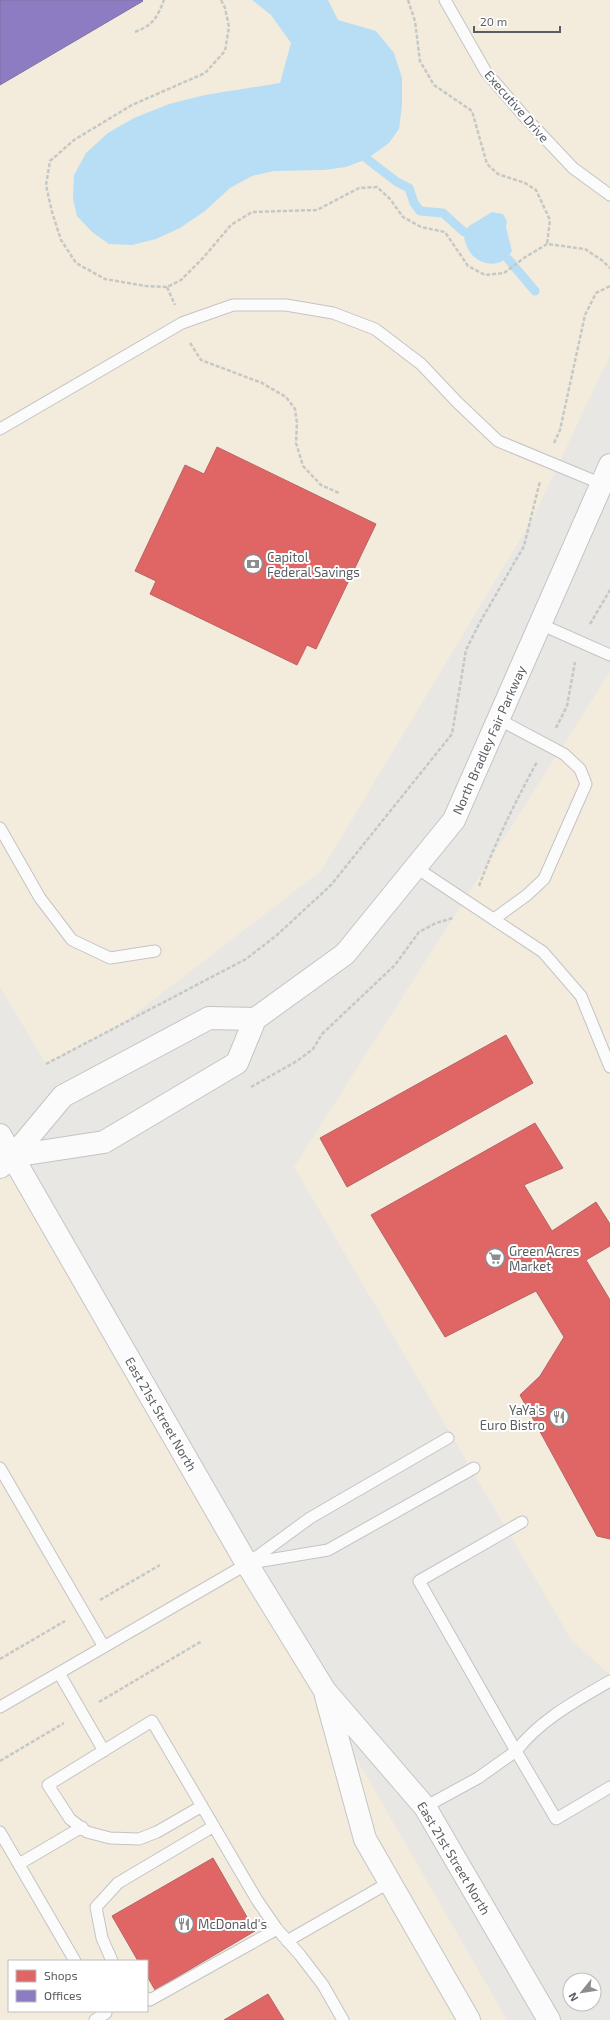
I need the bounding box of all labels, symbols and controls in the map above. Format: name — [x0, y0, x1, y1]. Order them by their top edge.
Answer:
scale bar — [474, 8, 560, 34]
text: 20 m — [480, 14, 507, 28]
street label: Executive Drive — [481, 67, 553, 145]
place label: Capitol Federal Savings — [267, 549, 360, 580]
bank icon: Capitol Federal Savings — [242, 553, 264, 575]
street label: North Bradley Fair Parkway — [449, 663, 529, 817]
place label: Green Acres Market — [509, 1243, 579, 1274]
supermarket icon: Green Acres Market — [484, 1247, 506, 1269]
street label: East 21st Street North — [122, 1354, 200, 1474]
place label: YaYa's Euro Bistro — [480, 1402, 545, 1433]
restaurant icon: YaYa's Euro Bistro — [548, 1406, 570, 1428]
street label: East 21st Street North — [414, 1799, 494, 1917]
restaurant icon: McDonald's — [173, 1913, 195, 1935]
place label: McDonald's — [198, 1916, 267, 1932]
legend — [8, 1960, 148, 2012]
text: Shops — [44, 1968, 78, 1982]
north arrow — [562, 1972, 602, 2012]
text: Offices — [44, 1988, 81, 2002]
text: N — [565, 1991, 581, 2004]

